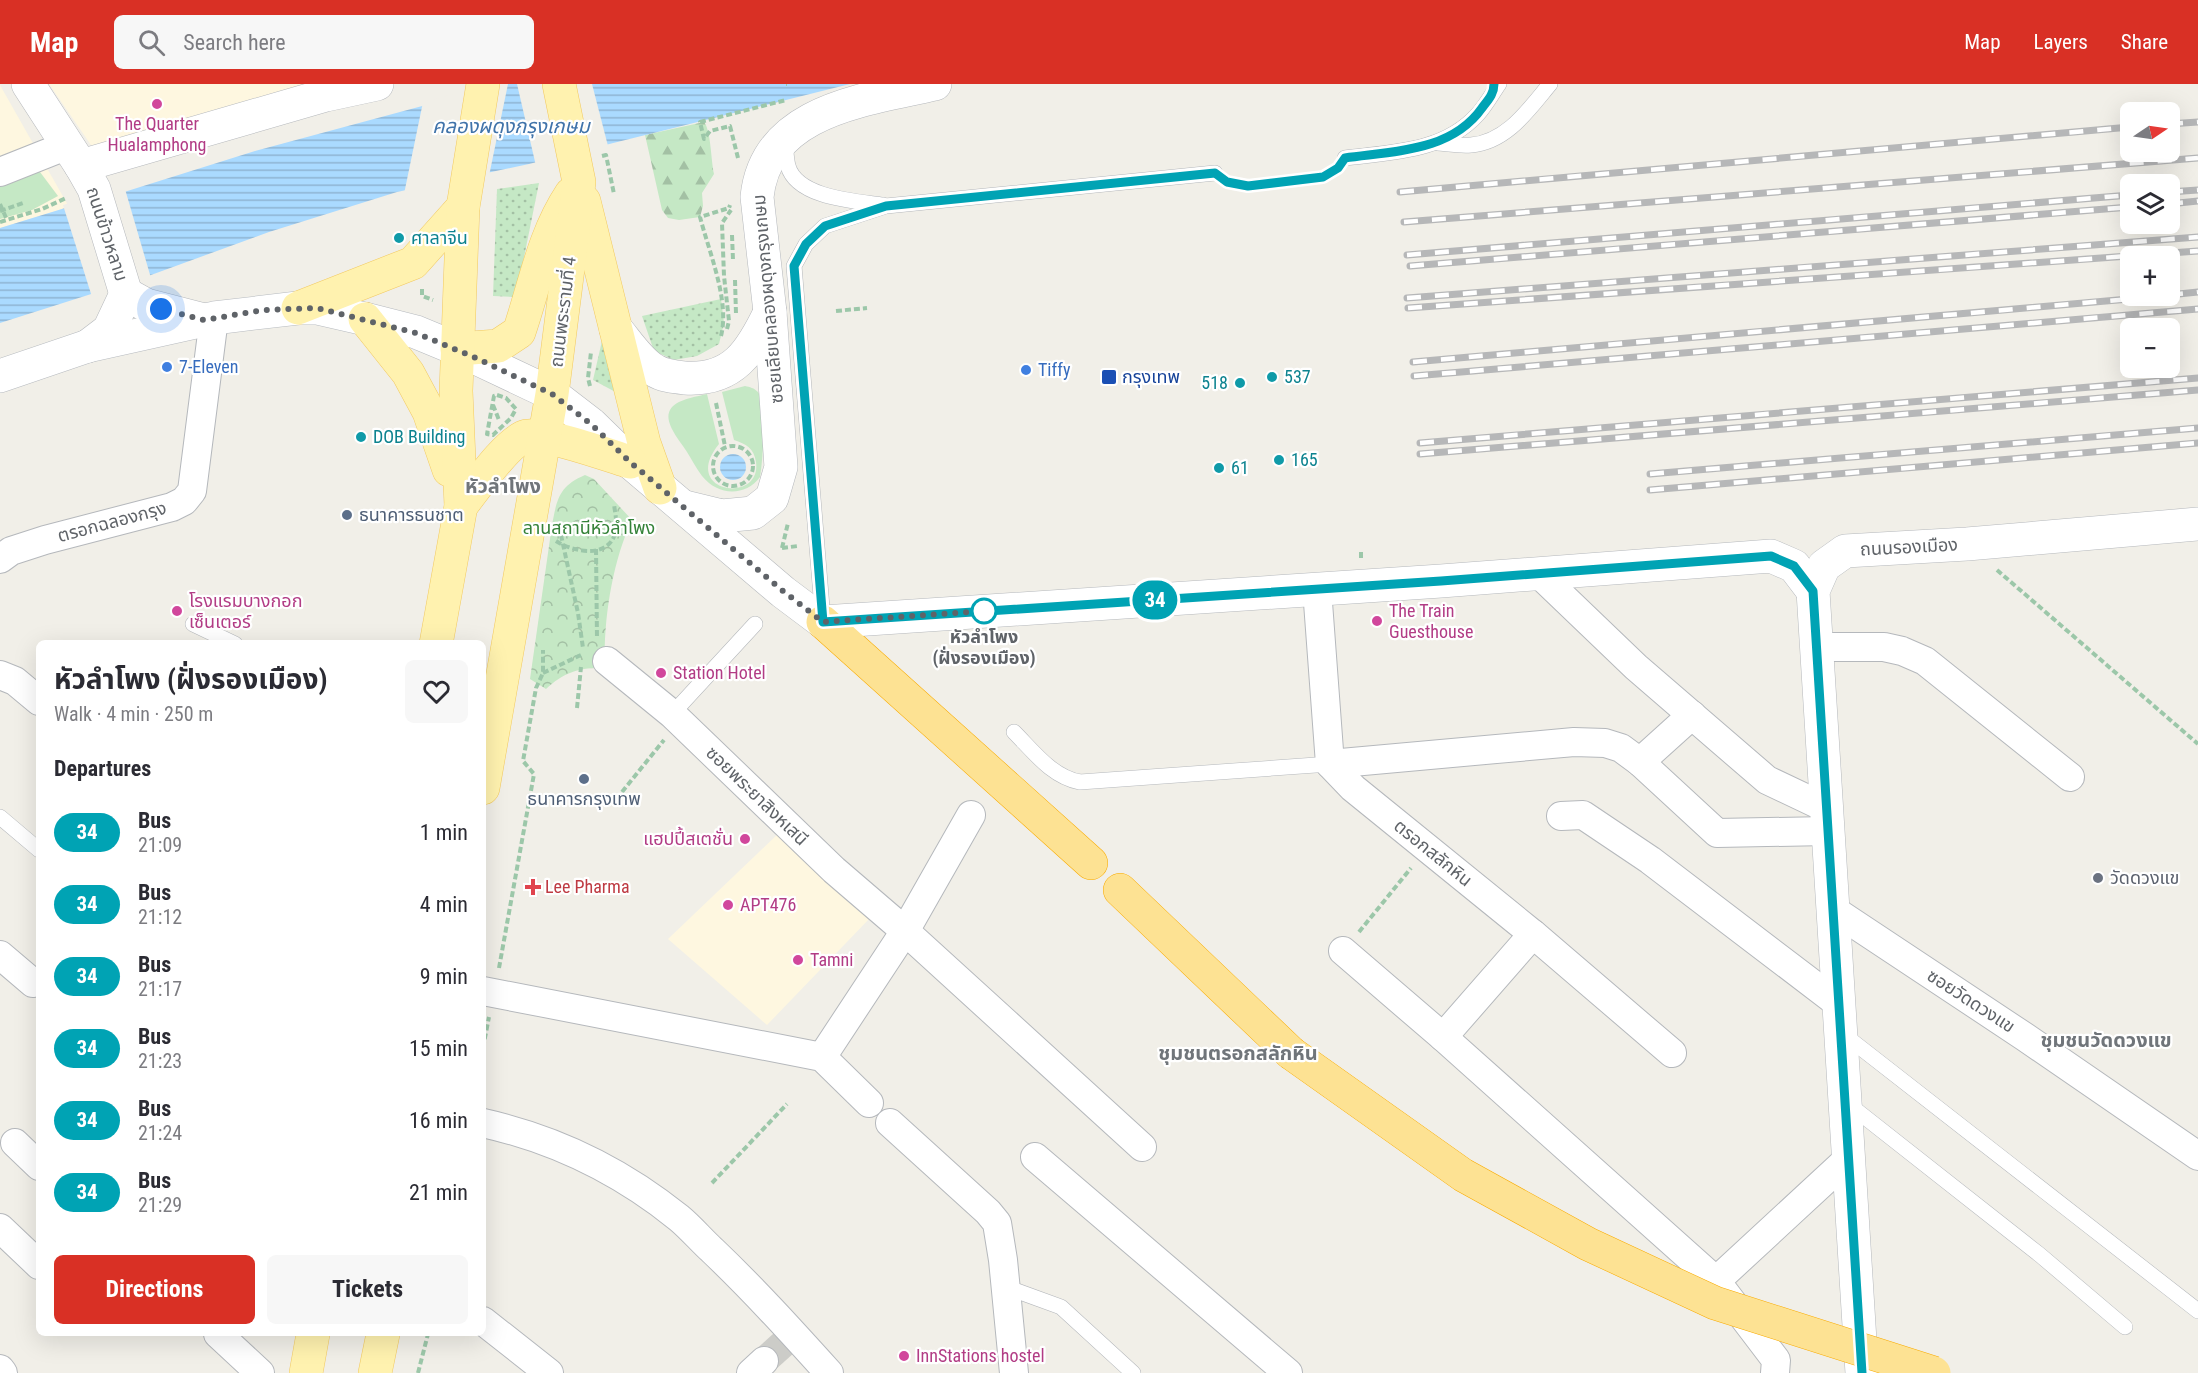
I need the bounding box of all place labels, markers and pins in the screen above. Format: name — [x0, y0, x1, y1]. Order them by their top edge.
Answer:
marker: The Quarter Hualamphong — [150, 97, 164, 111]
place label: The Quarter Hualamphong — [108, 113, 207, 155]
place label: ศาลาจีน — [411, 227, 468, 248]
marker: ศาลาจีน — [392, 231, 406, 245]
place label: 7-Eleven — [179, 356, 239, 377]
place label: Tiffy — [1038, 359, 1071, 380]
marker: 7-Eleven — [160, 360, 174, 374]
marker: Tiffy — [1019, 363, 1033, 377]
place label: กรุงเทพ — [1122, 366, 1180, 388]
place label: 537 — [1284, 366, 1311, 387]
marker: กรุงเทพ — [1100, 368, 1118, 386]
marker: 537 — [1265, 370, 1279, 384]
place label: 518 — [1201, 372, 1228, 393]
marker: 518 — [1233, 376, 1247, 390]
place label: DOB Building — [373, 426, 466, 447]
marker: DOB Building — [354, 430, 368, 444]
place label: 165 — [1291, 449, 1318, 470]
marker: 165 — [1272, 453, 1286, 467]
place label: 61 — [1231, 457, 1249, 478]
marker: 61 — [1212, 461, 1226, 475]
place label: ธนาคารธนชาต — [359, 504, 464, 525]
marker: ธนาคารธนชาต — [340, 508, 354, 522]
place label: โรงแรมบางกอก เซ็นเตอร์ — [189, 590, 302, 632]
marker: หัวลำโพง (ฝั่งรองเมือง) — [971, 598, 997, 624]
place label: The Train Guesthouse — [1389, 600, 1473, 642]
marker: โรงแรมบางกอก เซ็นเตอร์ — [170, 604, 184, 618]
marker: The Train Guesthouse — [1370, 614, 1384, 628]
place label: หัวลำโพง (ฝั่งรองเมือง) — [932, 626, 1036, 669]
place label: Station Hotel — [673, 662, 766, 683]
marker: Station Hotel — [654, 666, 668, 680]
marker: ธนาคารกรุงเทพ — [577, 772, 591, 786]
place label: ธนาคารกรุงเทพ — [527, 788, 641, 810]
place label: แฮปปี้สเตชั่น — [643, 826, 733, 849]
marker: แฮปปี้สเตชั่น — [738, 832, 752, 846]
place label: วัดดวงแข — [2110, 867, 2179, 888]
marker: วัดดวงแข — [2091, 871, 2105, 885]
place label: Lee Pharma — [545, 876, 630, 897]
marker: Lee Pharma — [526, 880, 540, 894]
place label: APT476 — [740, 894, 796, 915]
marker: APT476 — [721, 898, 735, 912]
place label: Tamni — [810, 949, 853, 970]
marker: Tamni — [791, 953, 805, 967]
place label: InnStations hostel — [916, 1345, 1045, 1366]
marker: InnStations hostel — [897, 1349, 911, 1363]

